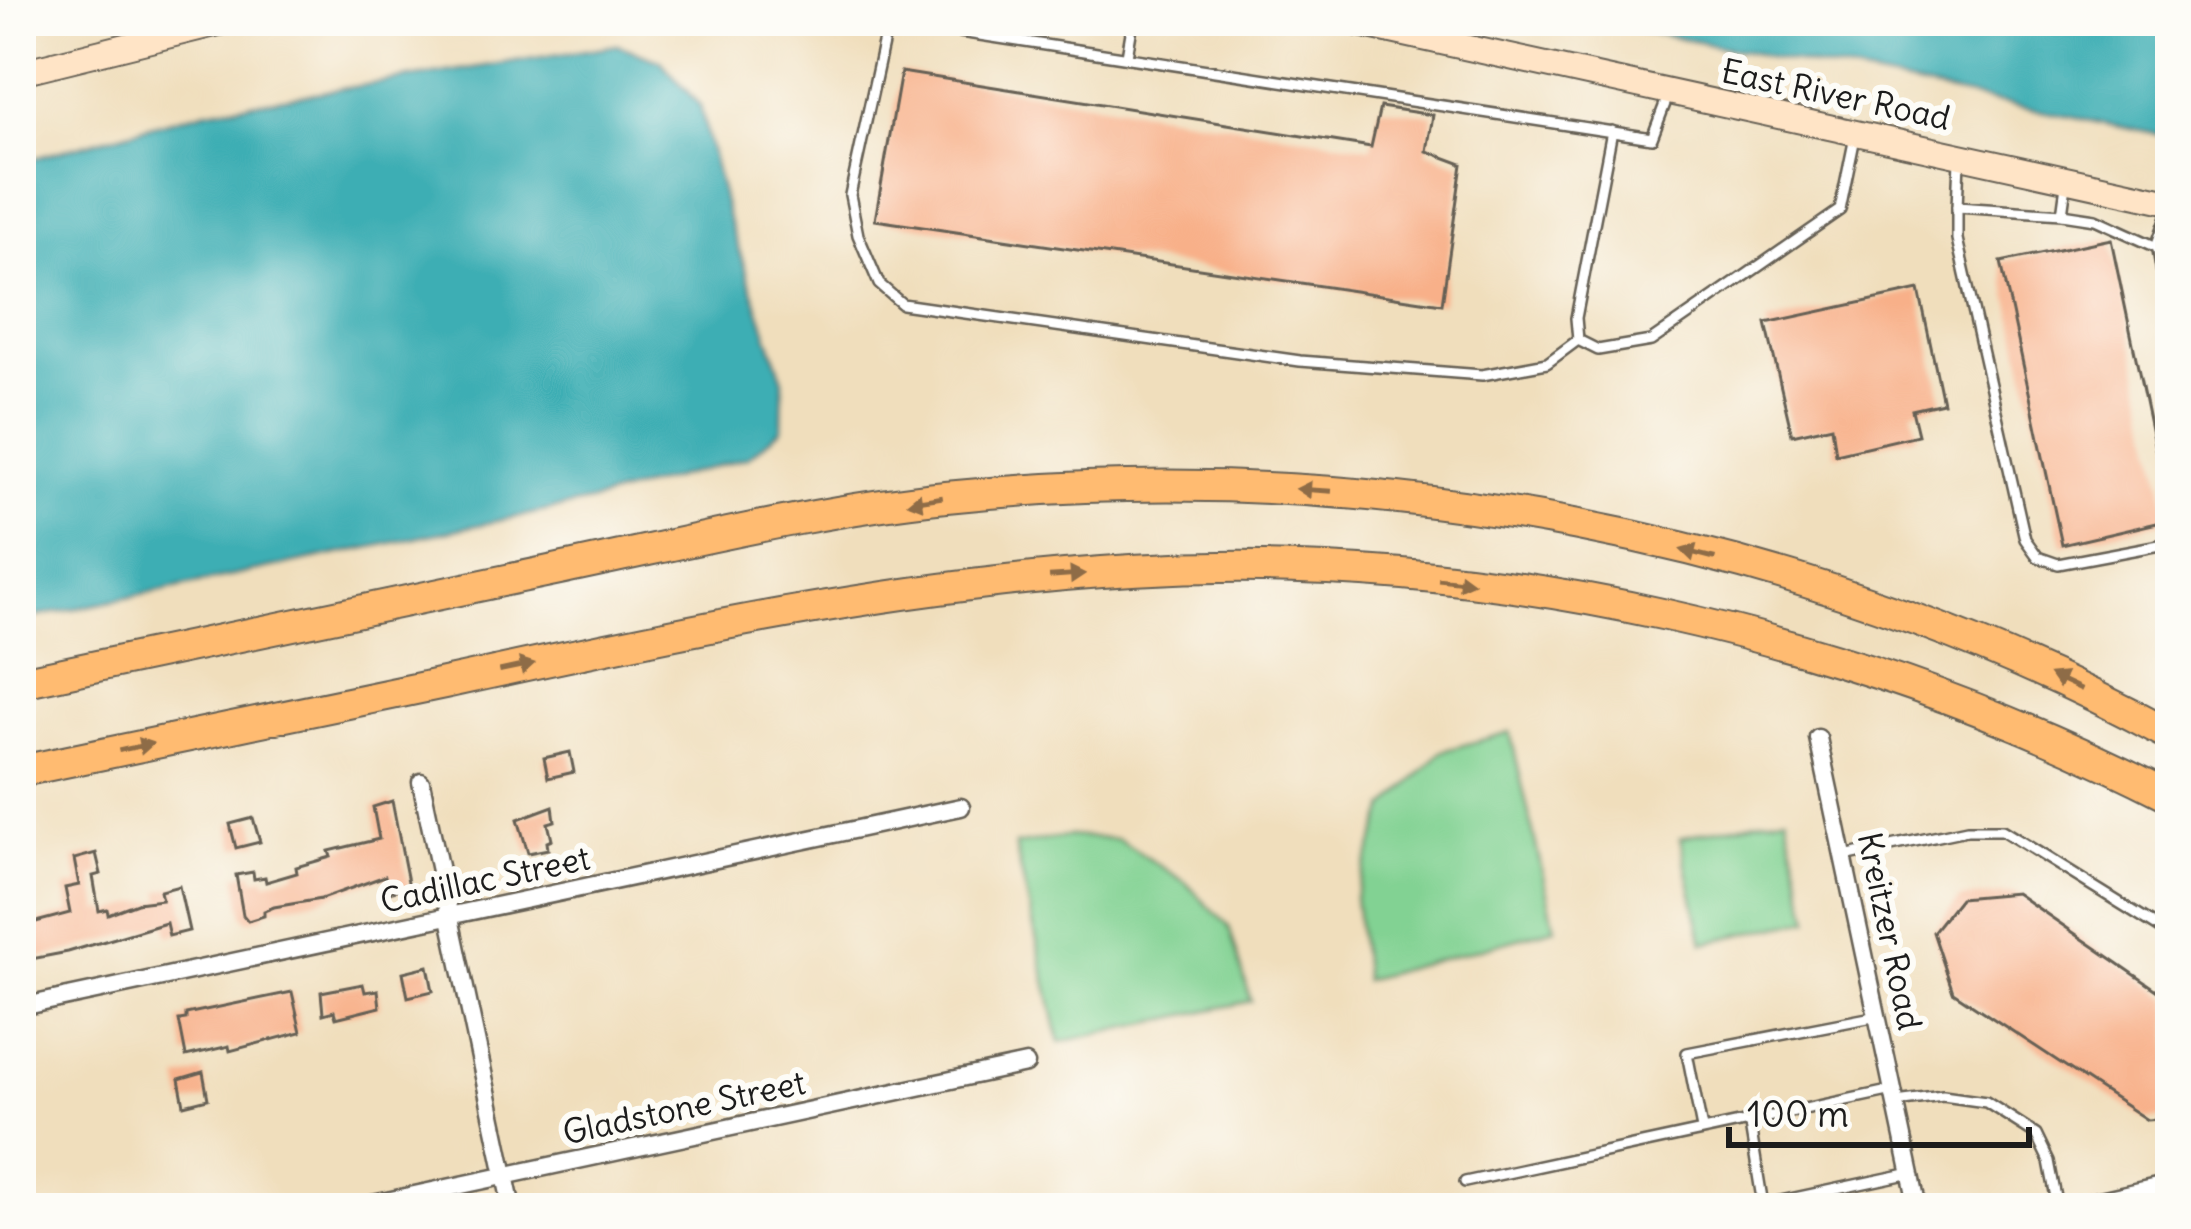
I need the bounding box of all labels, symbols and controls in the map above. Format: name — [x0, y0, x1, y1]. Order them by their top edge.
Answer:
street label: East River Road — [1718, 49, 1954, 139]
one-way arrow — [1295, 480, 1332, 499]
one-way arrow — [906, 491, 943, 510]
one-way arrow — [1680, 543, 1717, 562]
one-way arrow — [1049, 565, 1086, 584]
one-way arrow — [1438, 572, 1475, 591]
one-way arrow — [499, 656, 537, 675]
one-way arrow — [2048, 672, 2083, 692]
one-way arrow — [117, 737, 155, 756]
street label: Kreitzer Road — [1849, 828, 1931, 1034]
street label: Cadillac Street — [376, 836, 594, 922]
street label: Gladstone Street — [559, 1061, 809, 1153]
scale bar — [1729, 1073, 2029, 1147]
text: 100 m — [1747, 1092, 1849, 1137]

